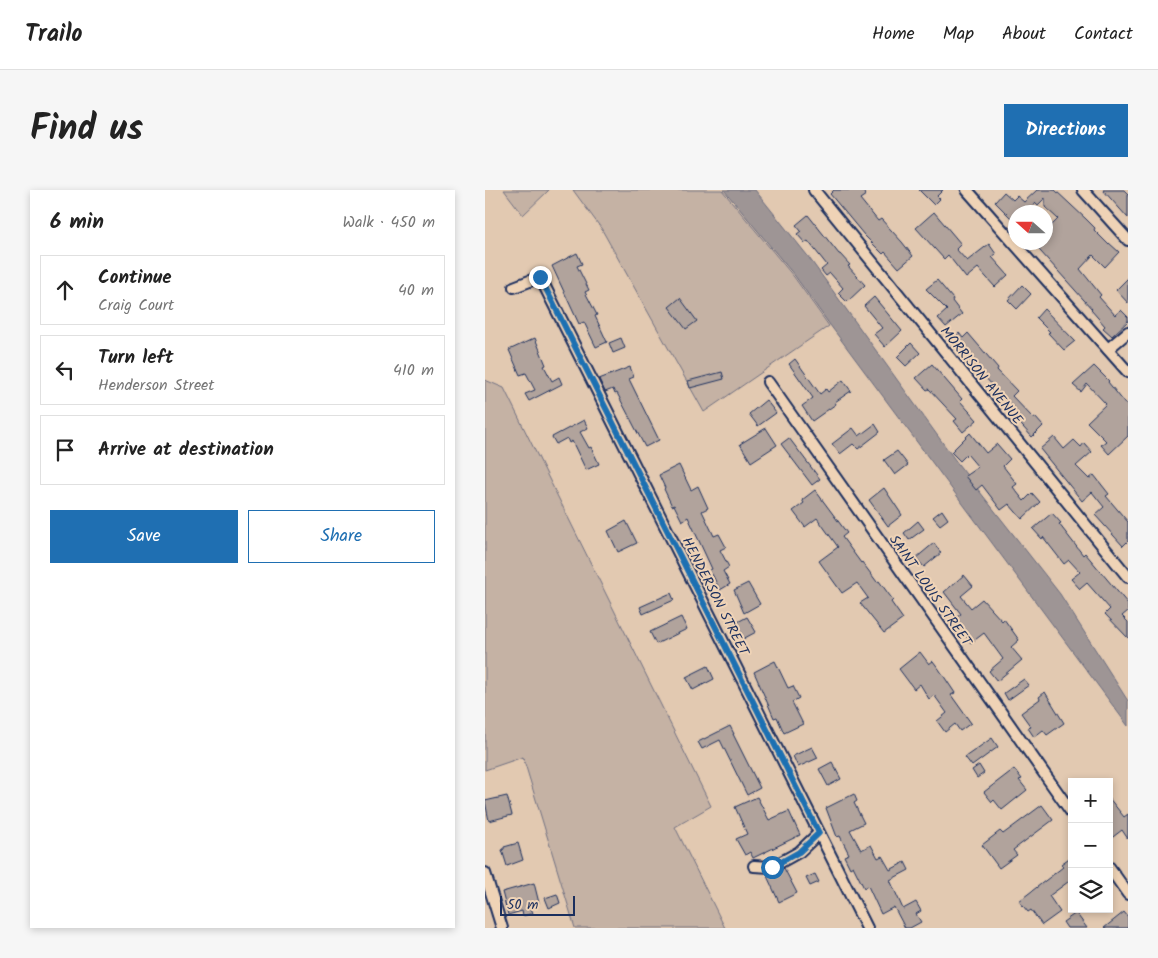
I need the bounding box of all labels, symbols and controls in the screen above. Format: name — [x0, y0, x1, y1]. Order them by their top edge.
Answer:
text: Trailo — [25, 15, 83, 54]
text: Home — [872, 20, 915, 49]
text: Map — [943, 20, 974, 49]
text: About — [1002, 20, 1046, 49]
text: Contact — [1074, 20, 1133, 49]
text: Find us — [30, 102, 143, 158]
button: Directions — [1004, 104, 1128, 157]
north arrow — [1008, 205, 1053, 250]
text: 6 min — [50, 206, 104, 239]
text: Walk · 450 m — [342, 210, 435, 235]
text: Continue — [98, 263, 171, 293]
route end — [529, 266, 552, 289]
icon: ahead — [51, 276, 79, 304]
text: 40 m — [398, 278, 434, 303]
text: Craig Court — [98, 293, 174, 318]
street label: MORRISON AVENUE — [934, 321, 1029, 430]
text: Turn left — [98, 343, 173, 373]
icon: left — [51, 356, 79, 384]
text: 410 m — [393, 358, 434, 383]
text: Henderson Street — [98, 373, 215, 398]
text: Arrive at destination — [98, 435, 274, 465]
icon: arrive — [51, 436, 79, 464]
button: Save — [50, 510, 238, 563]
button: Share — [248, 510, 435, 563]
street label: SAINT LOUIS STREET — [883, 530, 978, 652]
street label: HENDERSON STREET — [676, 533, 755, 661]
map controls — [1068, 778, 1113, 913]
button: + — [1068, 778, 1113, 823]
button: − — [1068, 823, 1113, 868]
route start — [761, 856, 784, 879]
button: layers — [1068, 868, 1113, 913]
scale bar — [500, 893, 575, 916]
text: 50 m — [507, 894, 538, 916]

